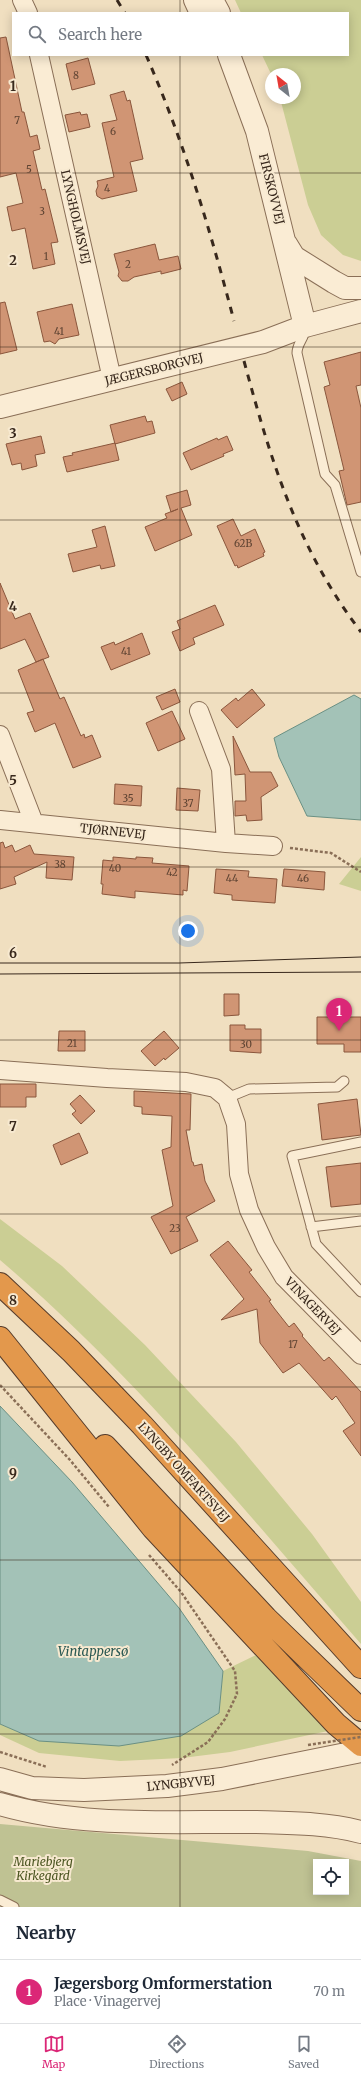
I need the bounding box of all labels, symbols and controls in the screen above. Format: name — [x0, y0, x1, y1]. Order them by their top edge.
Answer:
search box — [12, 12, 349, 56]
icon: search — [26, 23, 48, 45]
text: Search here — [58, 25, 142, 44]
north arrow — [265, 68, 301, 104]
house number: 8 — [73, 69, 79, 82]
text: 1 — [10, 78, 16, 95]
house number: 7 — [14, 114, 20, 127]
house number: 6 — [110, 125, 116, 138]
street label: FIRSKOVVEJ — [256, 152, 288, 227]
house number: 5 — [26, 163, 32, 176]
street label: LYNGHOLMSVEJ — [58, 168, 94, 266]
house number: 4 — [104, 182, 110, 195]
house number: 3 — [39, 205, 45, 218]
house number: 1 — [44, 250, 49, 263]
text: 2 — [9, 252, 17, 269]
house number: 2 — [125, 258, 131, 271]
house number: 41 — [54, 325, 64, 338]
street label: JÆGERSBORGVEJ — [102, 349, 205, 389]
text: 3 — [9, 425, 17, 442]
house number: 62B — [234, 537, 252, 550]
text: 4 — [9, 598, 18, 615]
house number: 41 — [121, 645, 131, 658]
text: 5 — [9, 772, 17, 789]
house number: 35 — [122, 792, 134, 805]
house number: 37 — [182, 797, 194, 810]
street label: TJØRNEVEJ — [79, 820, 147, 842]
house number: 38 — [54, 858, 66, 871]
house number: 40 — [109, 862, 121, 875]
house number: 42 — [166, 866, 178, 879]
house number: 44 — [226, 872, 238, 885]
house number: 46 — [297, 872, 309, 885]
your location — [178, 921, 198, 941]
text: 6 — [9, 945, 17, 962]
pin: 1 — [326, 998, 352, 1031]
house number: 21 — [67, 1037, 78, 1050]
house number: 30 — [240, 1038, 252, 1051]
text: 7 — [9, 1118, 17, 1135]
house number: 23 — [169, 1222, 181, 1235]
street label: VINAGERVEJ — [281, 1273, 345, 1338]
text: 8 — [9, 1292, 17, 1309]
house number: 17 — [288, 1338, 298, 1351]
street label: LYNGBY OMFARTSVEJ — [135, 1419, 233, 1526]
text: 9 — [9, 1465, 17, 1482]
water label: Vintappersø — [58, 1643, 128, 1660]
street label: LYNGBYVEJ — [146, 1772, 216, 1794]
park label: Mariebjerg Kirkegård — [12, 1854, 73, 1883]
map controls — [313, 1859, 349, 1895]
button: locate — [313, 1859, 349, 1895]
text: Nearby — [16, 1922, 76, 1944]
text: Jægersborg Omformerstation — [54, 1974, 272, 1993]
text: 1 — [26, 1983, 32, 2000]
text: 70 m — [314, 1983, 345, 2000]
text: Place · Vinagervej — [54, 1993, 161, 2010]
tab: Map — [42, 2033, 65, 2071]
tab: Directions — [149, 2033, 204, 2071]
tab: Saved — [288, 2033, 319, 2071]

